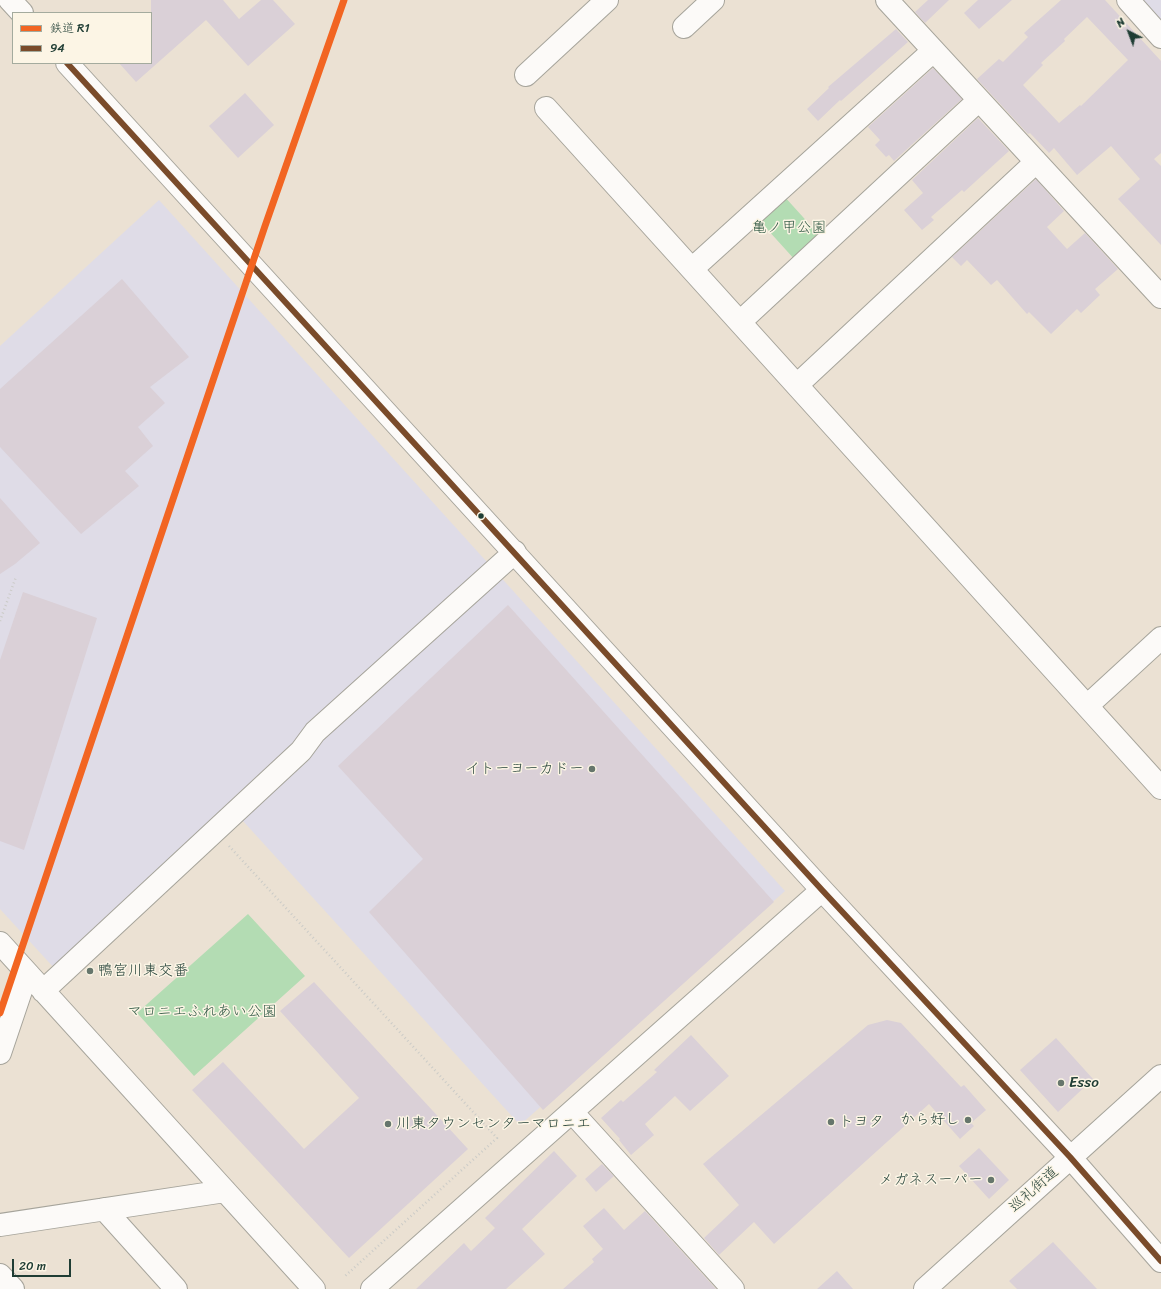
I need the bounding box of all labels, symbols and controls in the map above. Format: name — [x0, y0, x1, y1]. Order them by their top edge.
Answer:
legend — [12, 12, 152, 64]
north arrow — [1109, 12, 1149, 52]
text: N — [1111, 13, 1130, 32]
text: 鉄道 R1 — [50, 17, 90, 39]
text: 94 — [50, 37, 65, 59]
park label: 亀ノ甲公園 — [752, 219, 826, 237]
unlabelled marker — [476, 511, 486, 521]
place label: イトーヨーカドー — [465, 760, 584, 778]
marker: イトーヨーカドー — [587, 764, 597, 774]
place label: 鴨宮川東交番 — [98, 962, 188, 980]
marker: 鴨宮川東交番 — [85, 966, 95, 976]
park label: マロニエふれあい公園 — [127, 1003, 277, 1021]
place label: Esso — [1069, 1074, 1099, 1092]
marker: Esso — [1056, 1078, 1066, 1088]
place label: から好し — [900, 1111, 960, 1129]
place label: トヨタ — [839, 1113, 884, 1131]
place label: 川東タウンセンターマロニエ — [396, 1115, 591, 1133]
marker: から好し — [963, 1115, 973, 1125]
marker: トヨタ — [826, 1117, 836, 1127]
marker: 川東タウンセンターマロニエ — [383, 1119, 393, 1129]
street label: 巡礼街道 — [1006, 1163, 1062, 1217]
place label: メガネスーパー — [879, 1171, 983, 1189]
marker: メガネスーパー — [986, 1175, 996, 1185]
scale bar — [14, 1251, 73, 1277]
text: 20 m — [19, 1255, 46, 1277]

